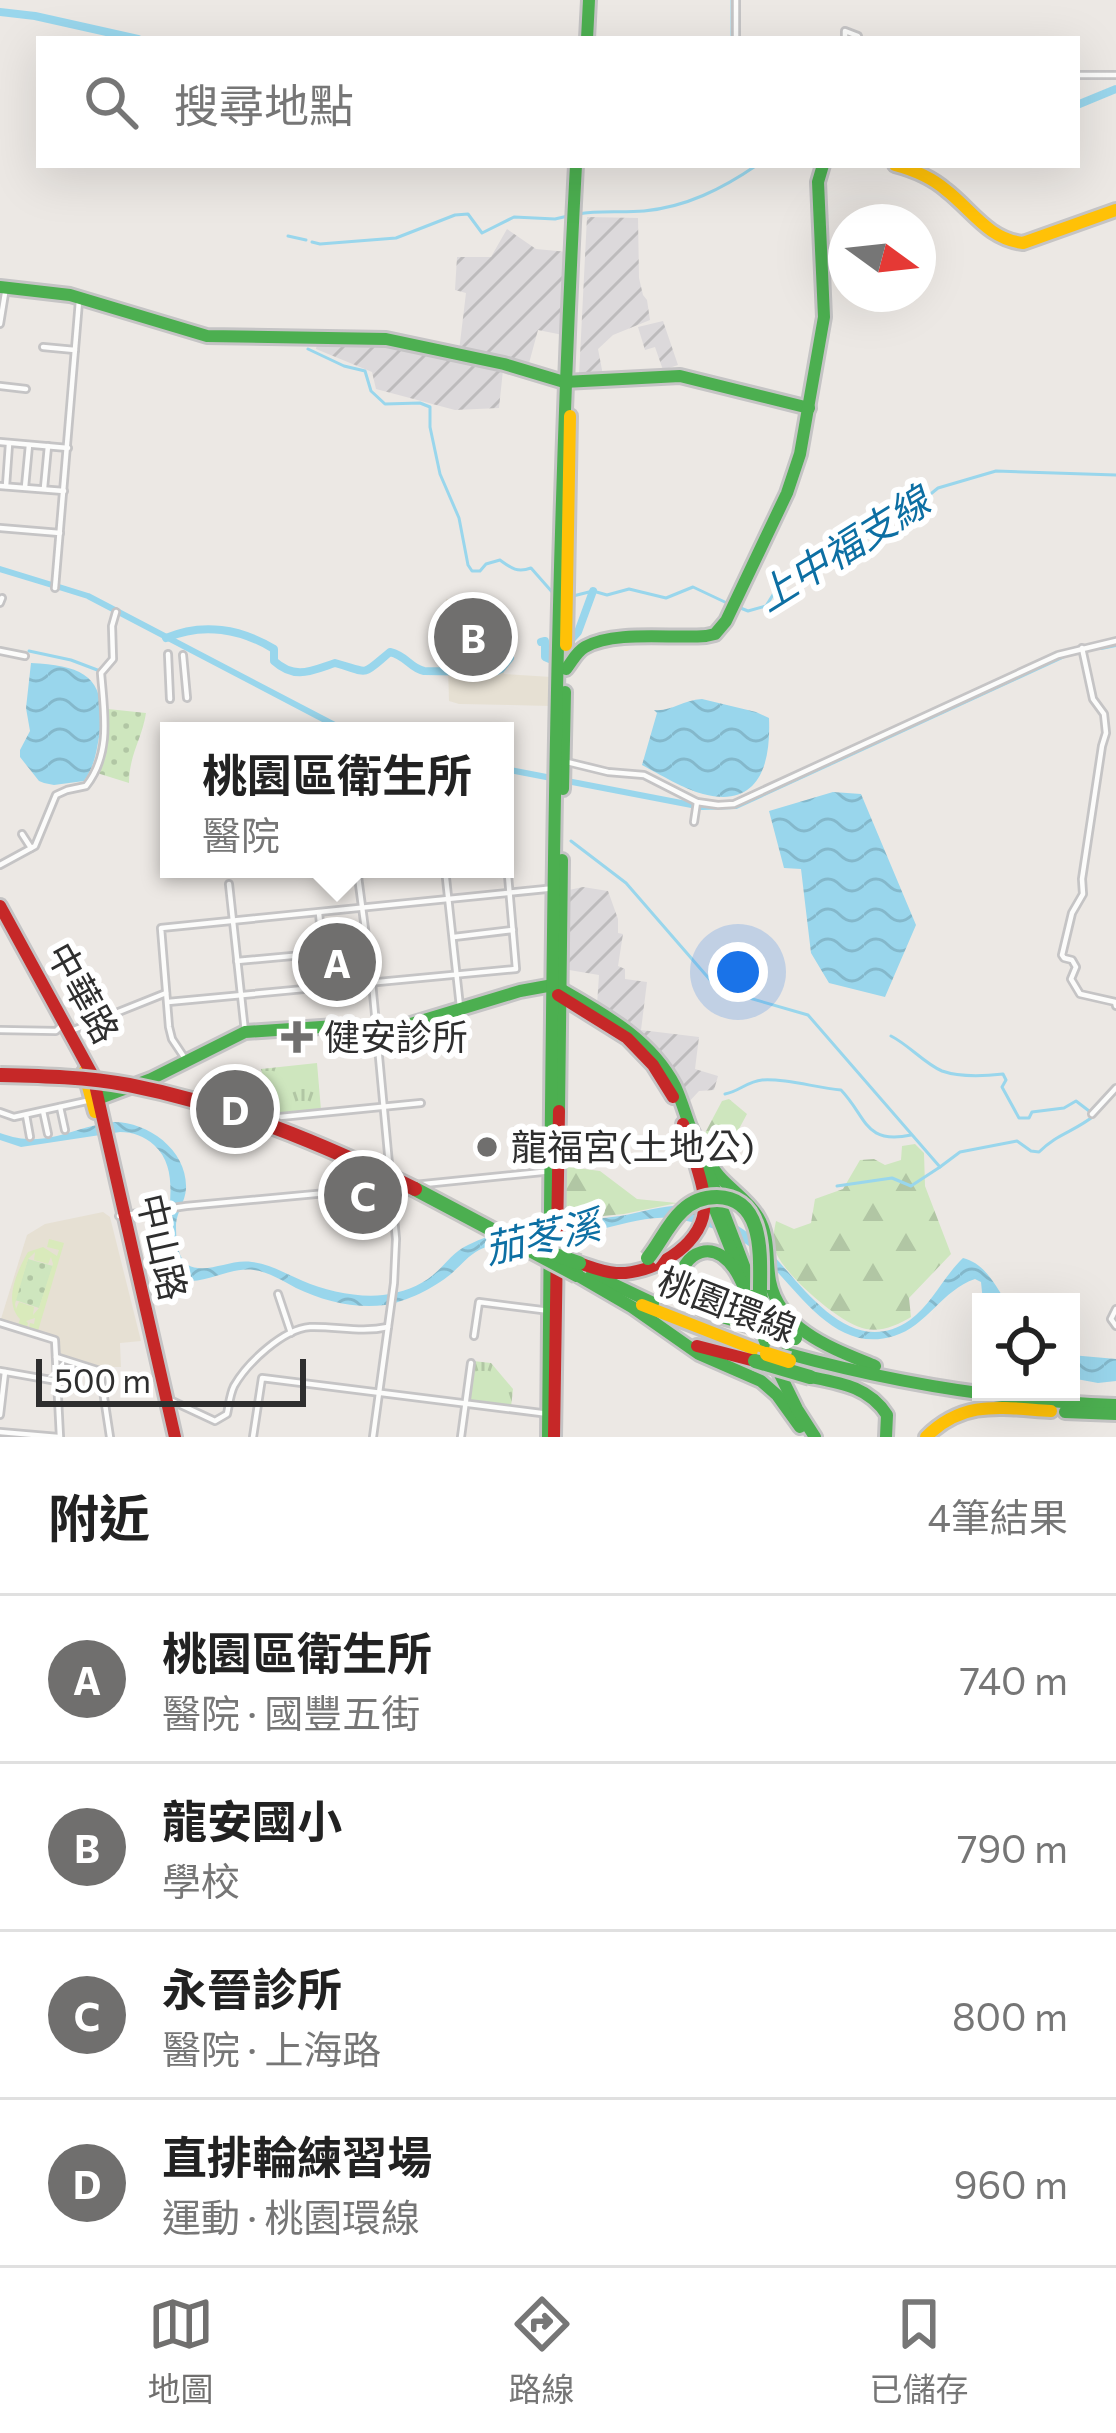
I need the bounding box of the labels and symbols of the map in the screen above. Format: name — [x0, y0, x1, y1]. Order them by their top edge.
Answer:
north arrow — [828, 204, 936, 312]
water label: 上中福支線 — [747, 473, 941, 619]
pin: B — [434, 592, 512, 682]
pin: A — [298, 917, 376, 1007]
street label: 中華路 — [39, 934, 130, 1050]
your location — [708, 942, 768, 1002]
place label: 健安診所 — [324, 1013, 468, 1057]
marker: 健安診所 — [281, 1021, 313, 1053]
pin: D — [196, 1064, 274, 1154]
place label: 龍福宮(土地公) — [511, 1123, 755, 1167]
marker: 龍福宮(土地公) — [474, 1134, 500, 1160]
pin: C — [324, 1150, 402, 1240]
street label: 中山路 — [130, 1189, 198, 1304]
water label: 茄苳溪 — [479, 1197, 609, 1272]
street label: 桃園環線 — [653, 1257, 803, 1349]
scale bar — [36, 1353, 306, 1406]

